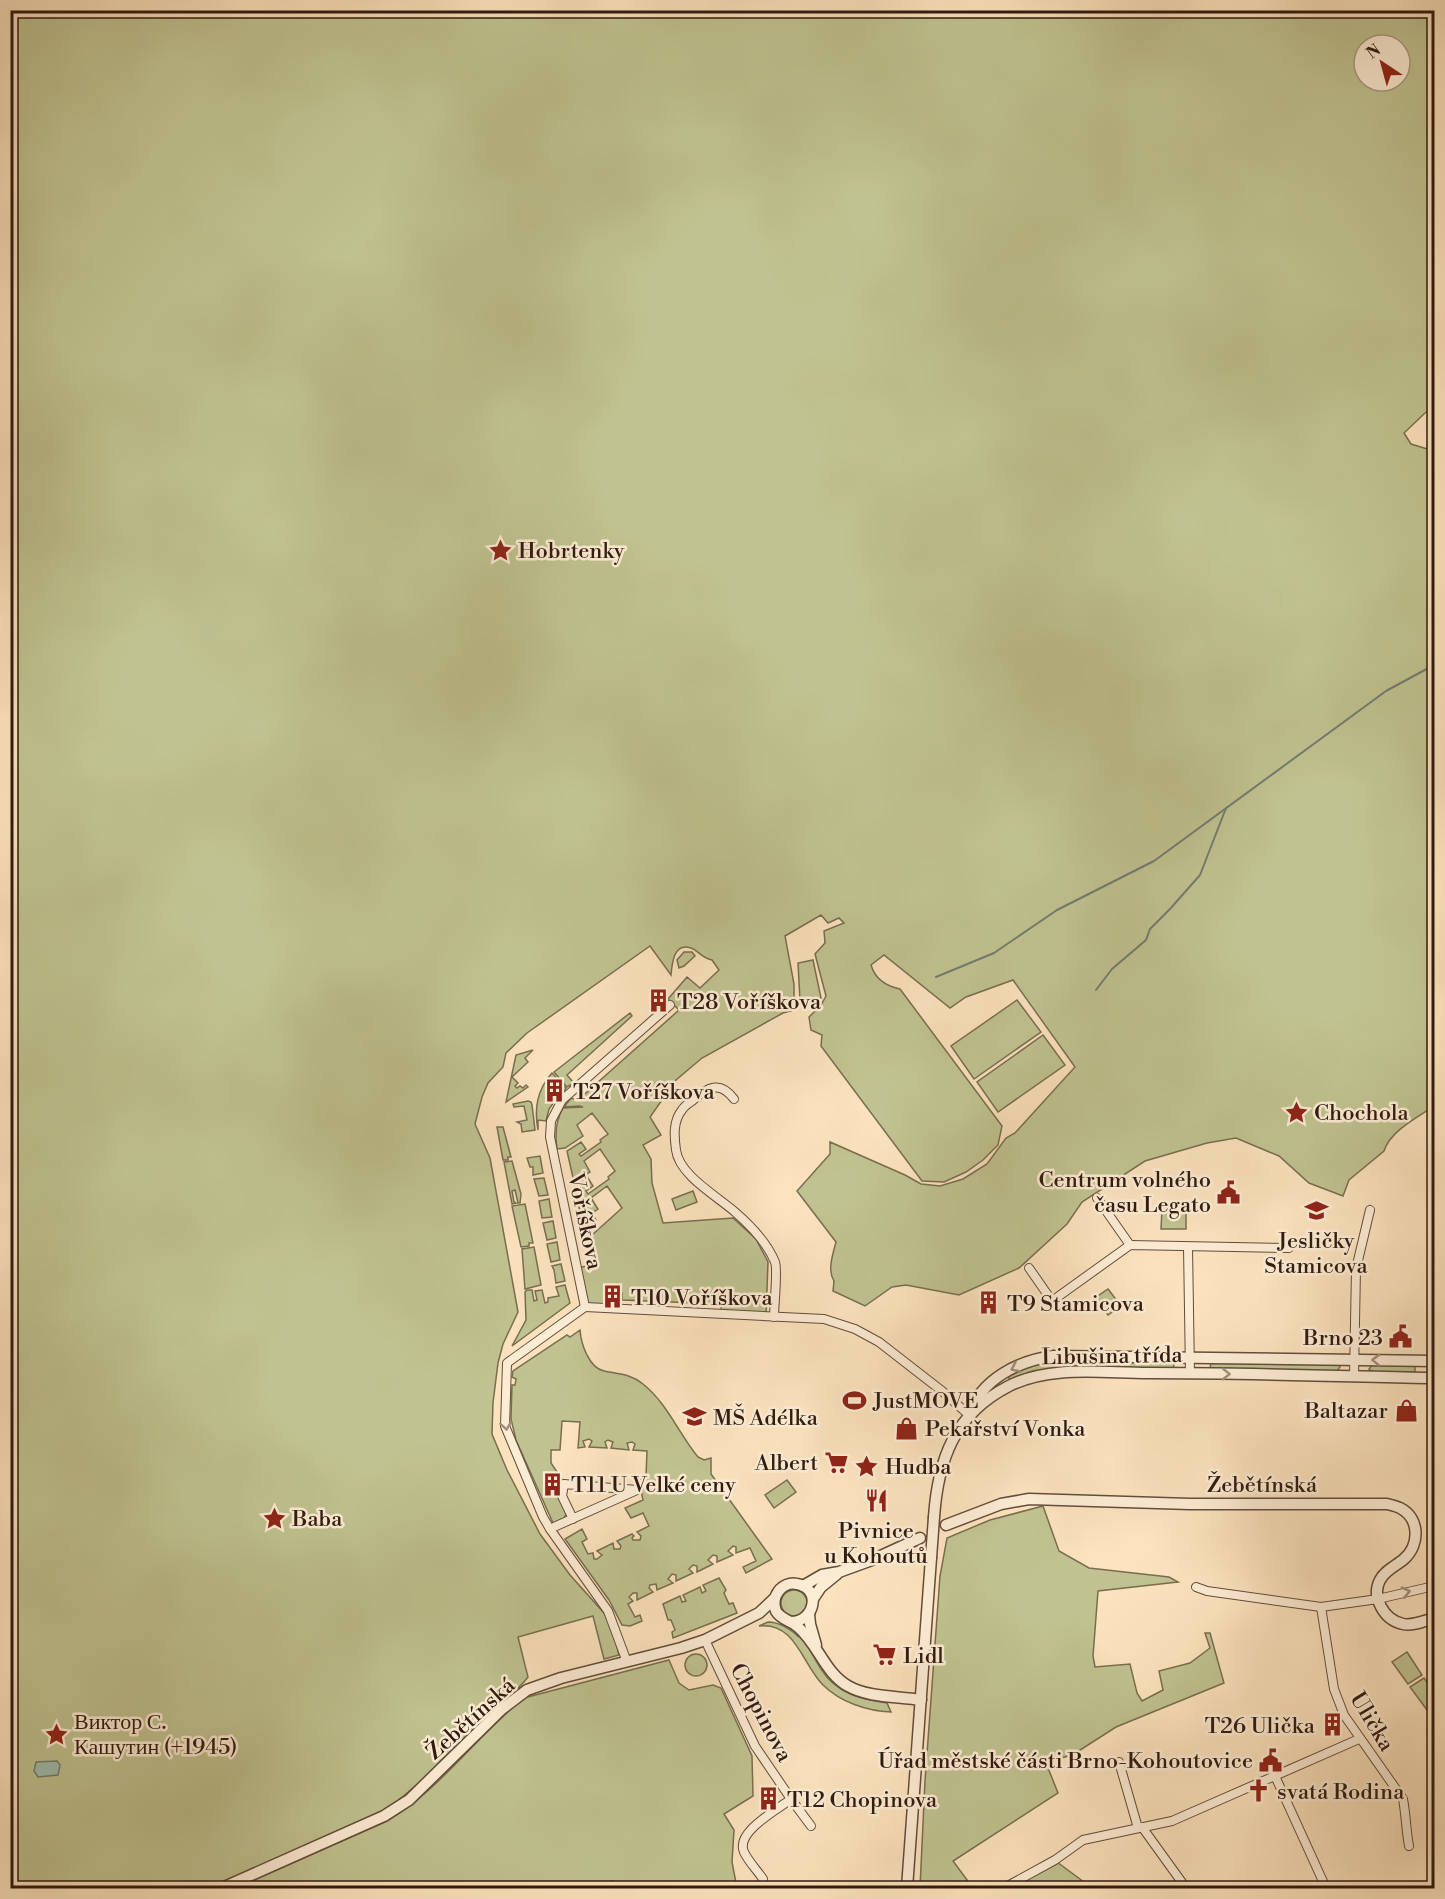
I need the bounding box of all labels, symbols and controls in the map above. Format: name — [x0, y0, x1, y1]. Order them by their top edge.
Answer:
north arrow — [1352, 33, 1412, 93]
text: N — [1363, 40, 1385, 63]
place icon: Hobrtenky — [487, 537, 513, 563]
place label: Hobrtenky — [518, 538, 625, 565]
building icon: T28 Voříškova — [646, 988, 672, 1014]
place label: T28 Voříškova — [677, 989, 822, 1016]
building icon: T27 Voříškova — [542, 1078, 568, 1104]
place label: T27 Voříškova — [573, 1079, 716, 1106]
place icon: Chochola — [1283, 1099, 1309, 1125]
place label: Chochola — [1314, 1100, 1410, 1127]
place label: Centrum volného času Legato — [1038, 1167, 1211, 1219]
street label: Voříškova — [561, 1170, 608, 1273]
public building icon: Centrum volného času Legato — [1216, 1179, 1242, 1205]
school or university icon: Jesličky Stamicova — [1303, 1198, 1329, 1224]
place label: Jesličky Stamicova — [1264, 1228, 1369, 1280]
building icon: T10 Voříškova — [600, 1284, 626, 1310]
place label: T10 Voříškova — [631, 1285, 773, 1312]
building icon: T9 Stamicova — [976, 1290, 1002, 1316]
place label: T9 Stamicova — [1007, 1291, 1145, 1318]
public building icon: Brno 23 — [1388, 1324, 1414, 1350]
place label: Brno 23 — [1302, 1325, 1383, 1352]
street label: Libušina třída — [1041, 1342, 1184, 1371]
one-way arrow — [1372, 1354, 1381, 1366]
one-way arrow — [1010, 1360, 1021, 1372]
one-way arrow — [1221, 1368, 1230, 1380]
sports icon: JustMOVE — [842, 1387, 868, 1413]
place label: JustMOVE — [872, 1388, 979, 1415]
shop icon: Baltazar — [1393, 1397, 1419, 1423]
place label: Baltazar — [1303, 1398, 1388, 1425]
place label: MŠ Adélka — [713, 1403, 819, 1432]
school or university icon: MŠ Adélka — [682, 1404, 708, 1430]
shop icon: Pekařství Vonka — [894, 1415, 920, 1441]
place label: Pekařství Vonka — [925, 1416, 1086, 1443]
one-way arrow — [500, 1421, 512, 1431]
supermarket icon: Albert — [823, 1449, 849, 1475]
place label: Albert — [754, 1450, 818, 1477]
place icon: Hudba — [854, 1453, 880, 1479]
place label: Hudba — [885, 1454, 952, 1481]
building icon: T11 U Velké ceny — [540, 1471, 566, 1497]
street label: Žebětínská — [1207, 1471, 1318, 1499]
place label: T11 U Velké ceny — [571, 1472, 736, 1499]
restaurant icon: Pivnice u Kohoutů — [863, 1488, 889, 1514]
place icon: Baba — [261, 1505, 287, 1531]
place label: Baba — [291, 1506, 343, 1533]
place label: Pivnice u Kohoutů — [824, 1518, 928, 1570]
one-way arrow — [1401, 1586, 1411, 1599]
supermarket icon: Lidl — [872, 1642, 898, 1668]
place label: Lidl — [903, 1643, 944, 1670]
street label: Chopinova — [723, 1659, 798, 1767]
street label: Žebětínská — [420, 1671, 522, 1766]
street label: Ulička — [1344, 1687, 1400, 1757]
place label: Виктор С. Кашутин (+1945) — [74, 1709, 237, 1761]
building icon: T26 Ulička — [1320, 1712, 1346, 1738]
place label: T26 Ulička — [1205, 1713, 1316, 1740]
place icon: Виктор С. Кашутин (+1945) — [43, 1721, 69, 1747]
place label: Úřad městské části Brno-Kohoutovice — [878, 1746, 1253, 1775]
public building icon: Úřad městské části Brno-Kohoutovice — [1258, 1747, 1284, 1773]
church icon: svatá Rodina — [1246, 1778, 1272, 1804]
place label: svatá Rodina — [1277, 1779, 1405, 1806]
building icon: T12 Chopinova — [756, 1786, 782, 1812]
place label: T12 Chopinova — [787, 1787, 938, 1814]

